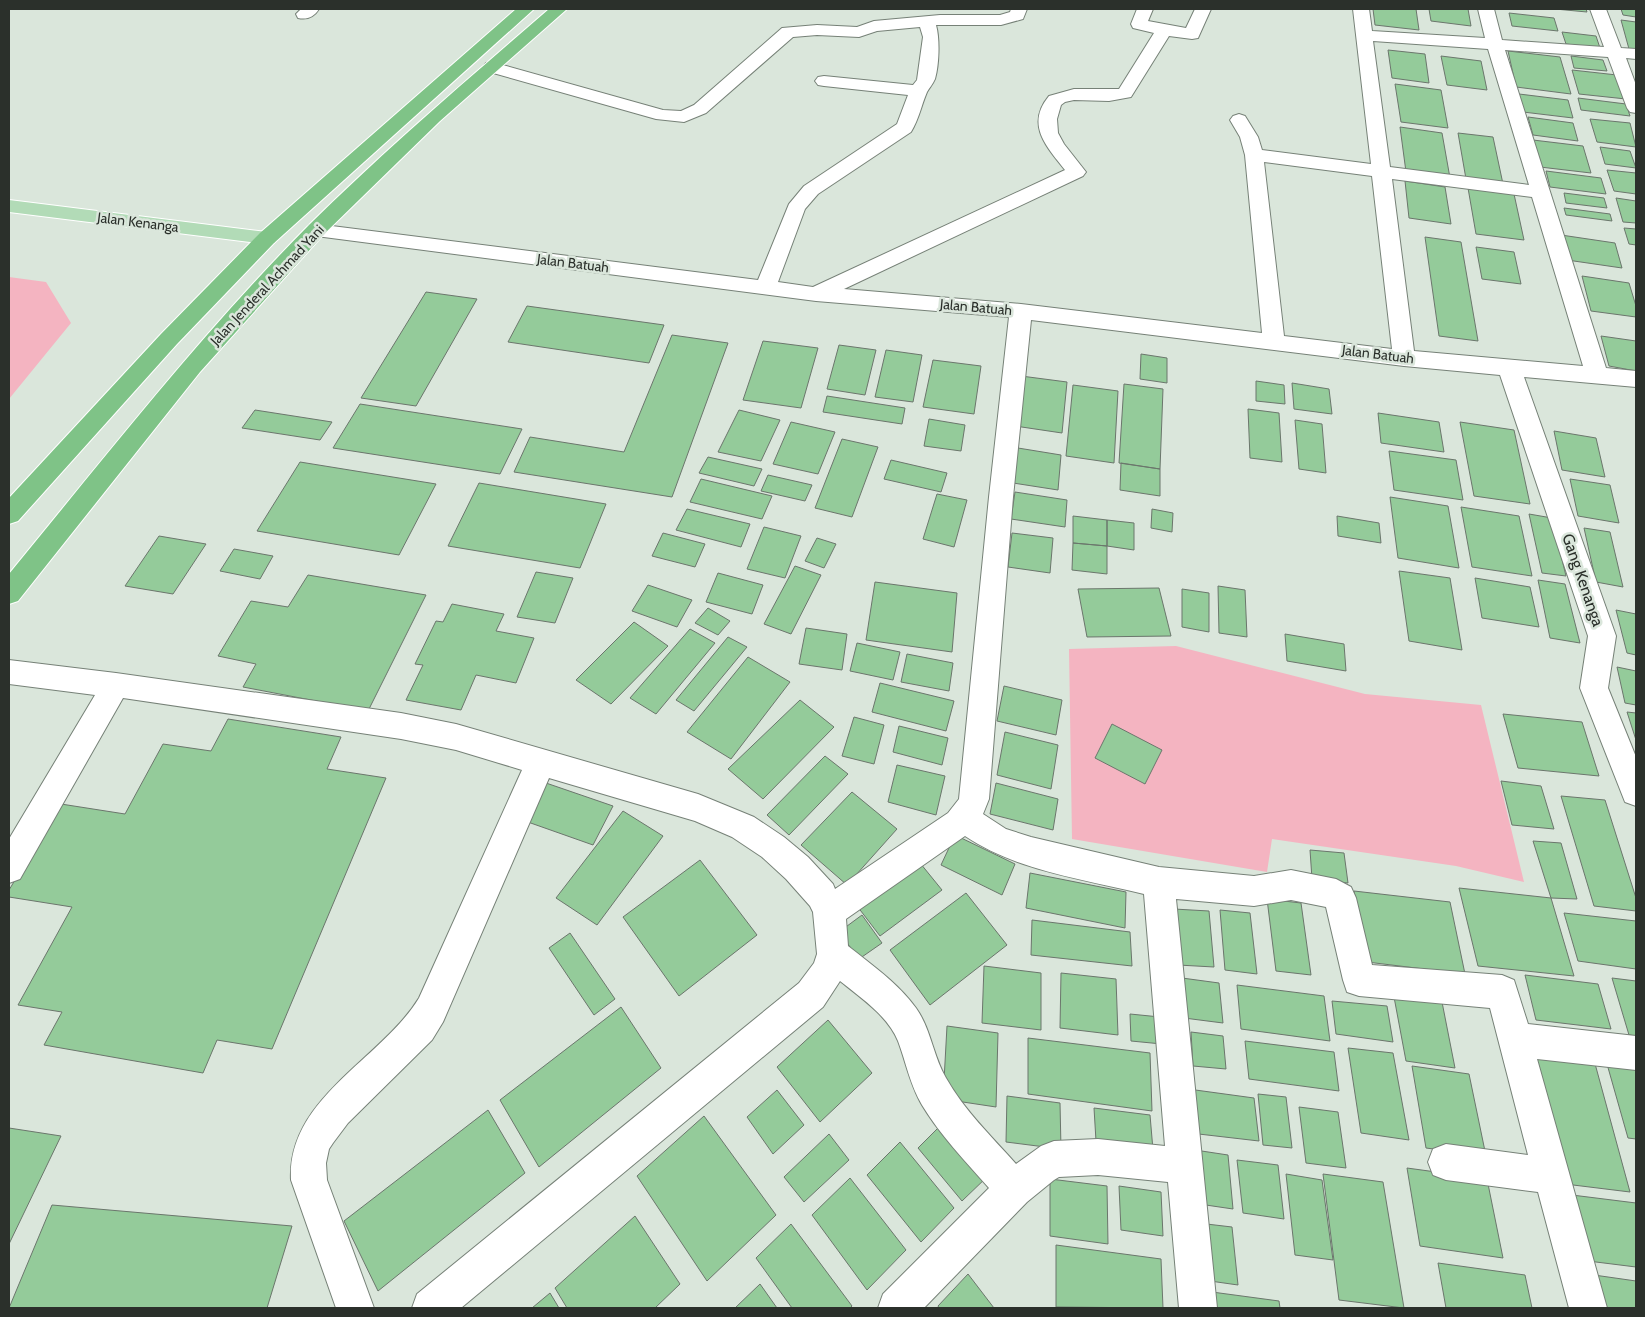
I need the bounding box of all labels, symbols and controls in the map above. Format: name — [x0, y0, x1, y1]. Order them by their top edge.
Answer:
street label: Jalan Kenanga — [95, 208, 180, 236]
street label: Jalan Jenderal Achmad Yani — [206, 221, 328, 350]
street label: Jalan Batuah — [535, 250, 610, 276]
street label: Jalan Batuah — [938, 295, 1013, 319]
street label: Jalan Batuah — [1340, 341, 1415, 367]
street label: Gang Kenanga — [1558, 531, 1608, 629]

